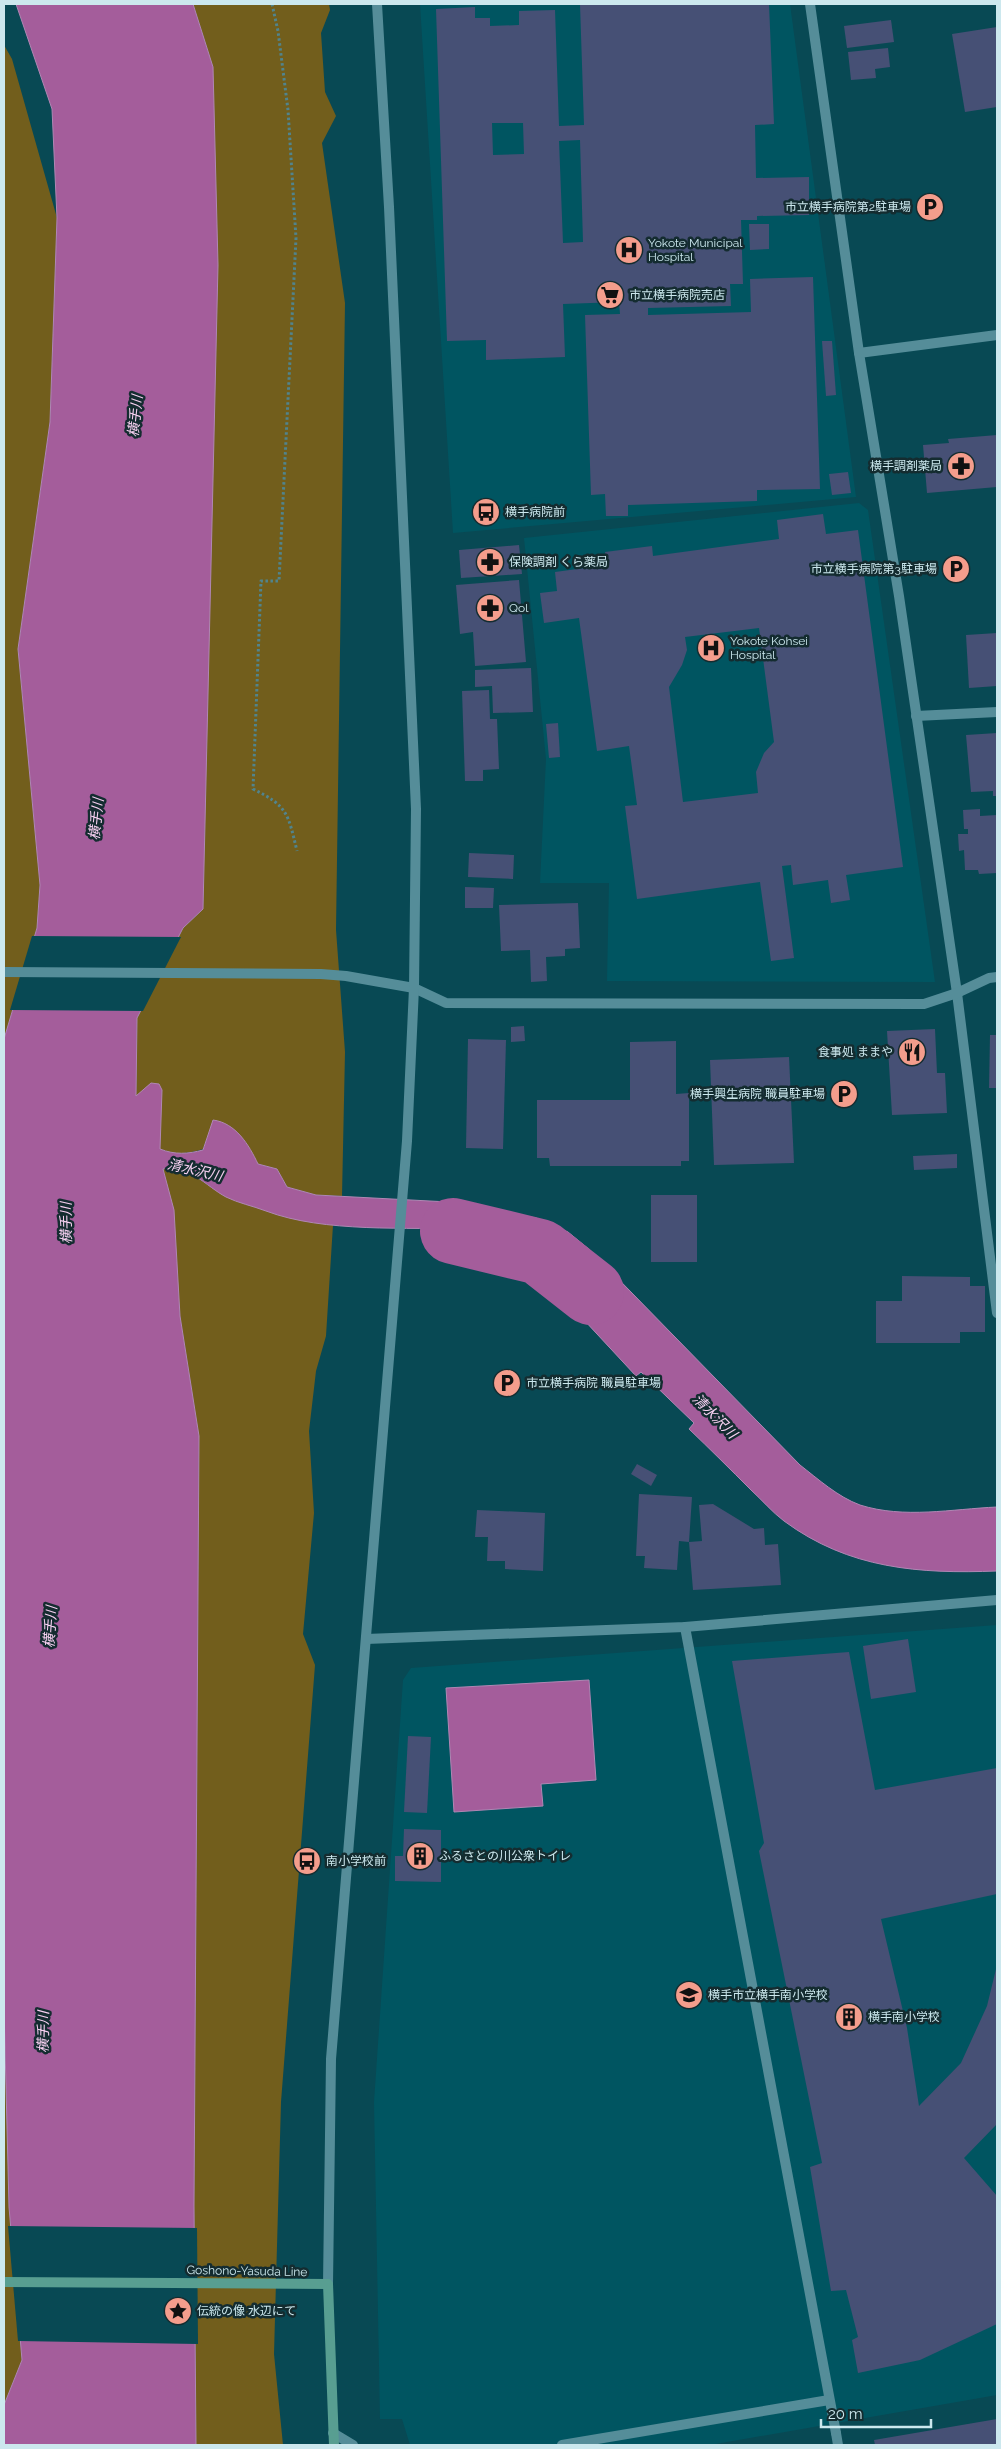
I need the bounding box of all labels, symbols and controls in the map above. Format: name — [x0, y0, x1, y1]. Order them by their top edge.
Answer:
parking icon: 市立横手病院第2駐車場 — [915, 192, 945, 222]
place label: 市立横手病院第2駐車場 — [785, 200, 911, 214]
hospital icon: Yokote Municipal Hospital — [614, 235, 644, 265]
place label: Yokote Municipal Hospital — [648, 236, 743, 264]
supermarket icon: 市立横手病院売店 — [595, 280, 625, 310]
place label: 市立横手病院売店 — [629, 288, 725, 302]
water label: 横手川 — [125, 392, 145, 438]
pharmacy icon: 横手調剤薬局 — [946, 451, 976, 481]
place label: 横手調剤薬局 — [870, 459, 942, 473]
bus stop icon: 横手病院前 — [471, 497, 501, 527]
place label: 横手病院前 — [505, 505, 565, 519]
pharmacy icon: 保険調剤 くら薬局 — [475, 547, 505, 577]
parking icon: 市立横手病院第3駐車場 — [941, 554, 971, 584]
place label: 保険調剤 くら薬局 — [509, 555, 608, 569]
place label: 市立横手病院第3駐車場 — [811, 562, 937, 576]
pharmacy icon: Qol — [475, 593, 505, 623]
place label: Qol — [509, 601, 529, 615]
hospital icon: Yokote Kohsei Hospital — [696, 633, 726, 663]
place label: Yokote Kohsei Hospital — [730, 634, 808, 662]
water label: 横手川 — [86, 795, 106, 841]
restaurant icon: 食事処 ままや — [897, 1037, 927, 1067]
place label: 食事処 ままや — [818, 1045, 893, 1059]
parking icon: 横手興生病院 職員駐車場 — [829, 1079, 859, 1109]
place label: 横手興生病院 職員駐車場 — [690, 1087, 825, 1101]
water label: 清水沢川 — [166, 1156, 226, 1185]
water label: 横手川 — [58, 1200, 74, 1244]
parking icon: 市立横手病院 職員駐車場 — [492, 1368, 522, 1398]
place label: 市立横手病院 職員駐車場 — [526, 1376, 661, 1390]
water label: 清水沢川 — [690, 1391, 742, 1443]
water label: 横手川 — [41, 1603, 60, 1649]
building icon: ふるさとの川公衆トイレ — [405, 1841, 435, 1871]
bus stop icon: 南小学校前 — [292, 1846, 322, 1876]
place label: ふるさとの川公衆トイレ — [439, 1849, 571, 1863]
place label: 南小学校前 — [326, 1854, 386, 1868]
school or university icon: 横手市立横手南小学校 — [674, 1980, 704, 2010]
place label: 横手市立横手南小学校 — [708, 1988, 828, 2002]
building icon: 横手南小学校 — [834, 2002, 864, 2032]
water label: 横手川 — [35, 2009, 51, 2053]
place label: 横手南小学校 — [868, 2010, 940, 2024]
street label: Goshono-Yasuda Line — [186, 2263, 308, 2279]
place icon: 伝統の像 水辺にて — [163, 2296, 193, 2326]
place label: 伝統の像 水辺にて — [197, 2304, 296, 2318]
scale bar — [821, 2396, 931, 2428]
text: 20 m — [828, 2405, 863, 2423]

